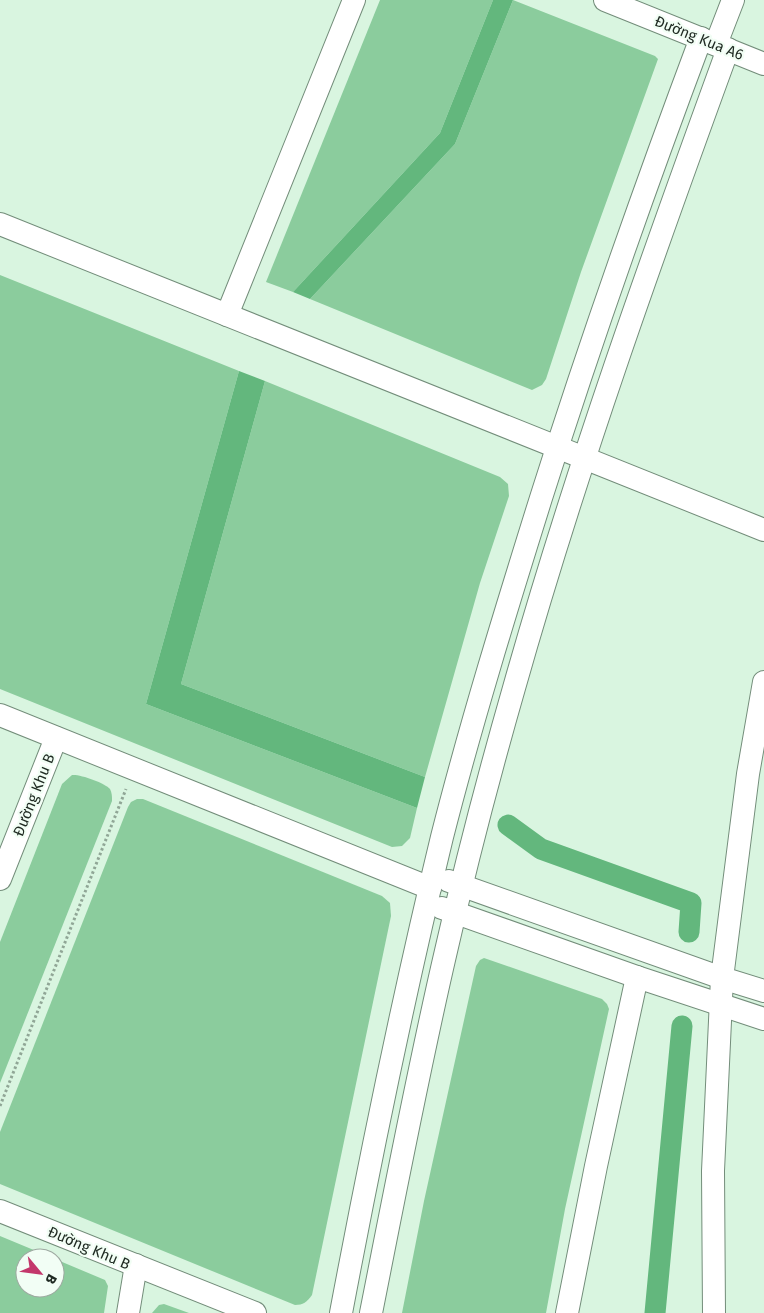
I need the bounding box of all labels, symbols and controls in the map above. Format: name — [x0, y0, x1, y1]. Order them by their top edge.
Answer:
street label: Đường Kua A6 — [652, 12, 746, 64]
street label: Đường Khu B — [9, 751, 59, 839]
street label: Đường Khu B — [45, 1223, 133, 1273]
north arrow — [15, 1248, 65, 1298]
text: B — [41, 1271, 60, 1287]

